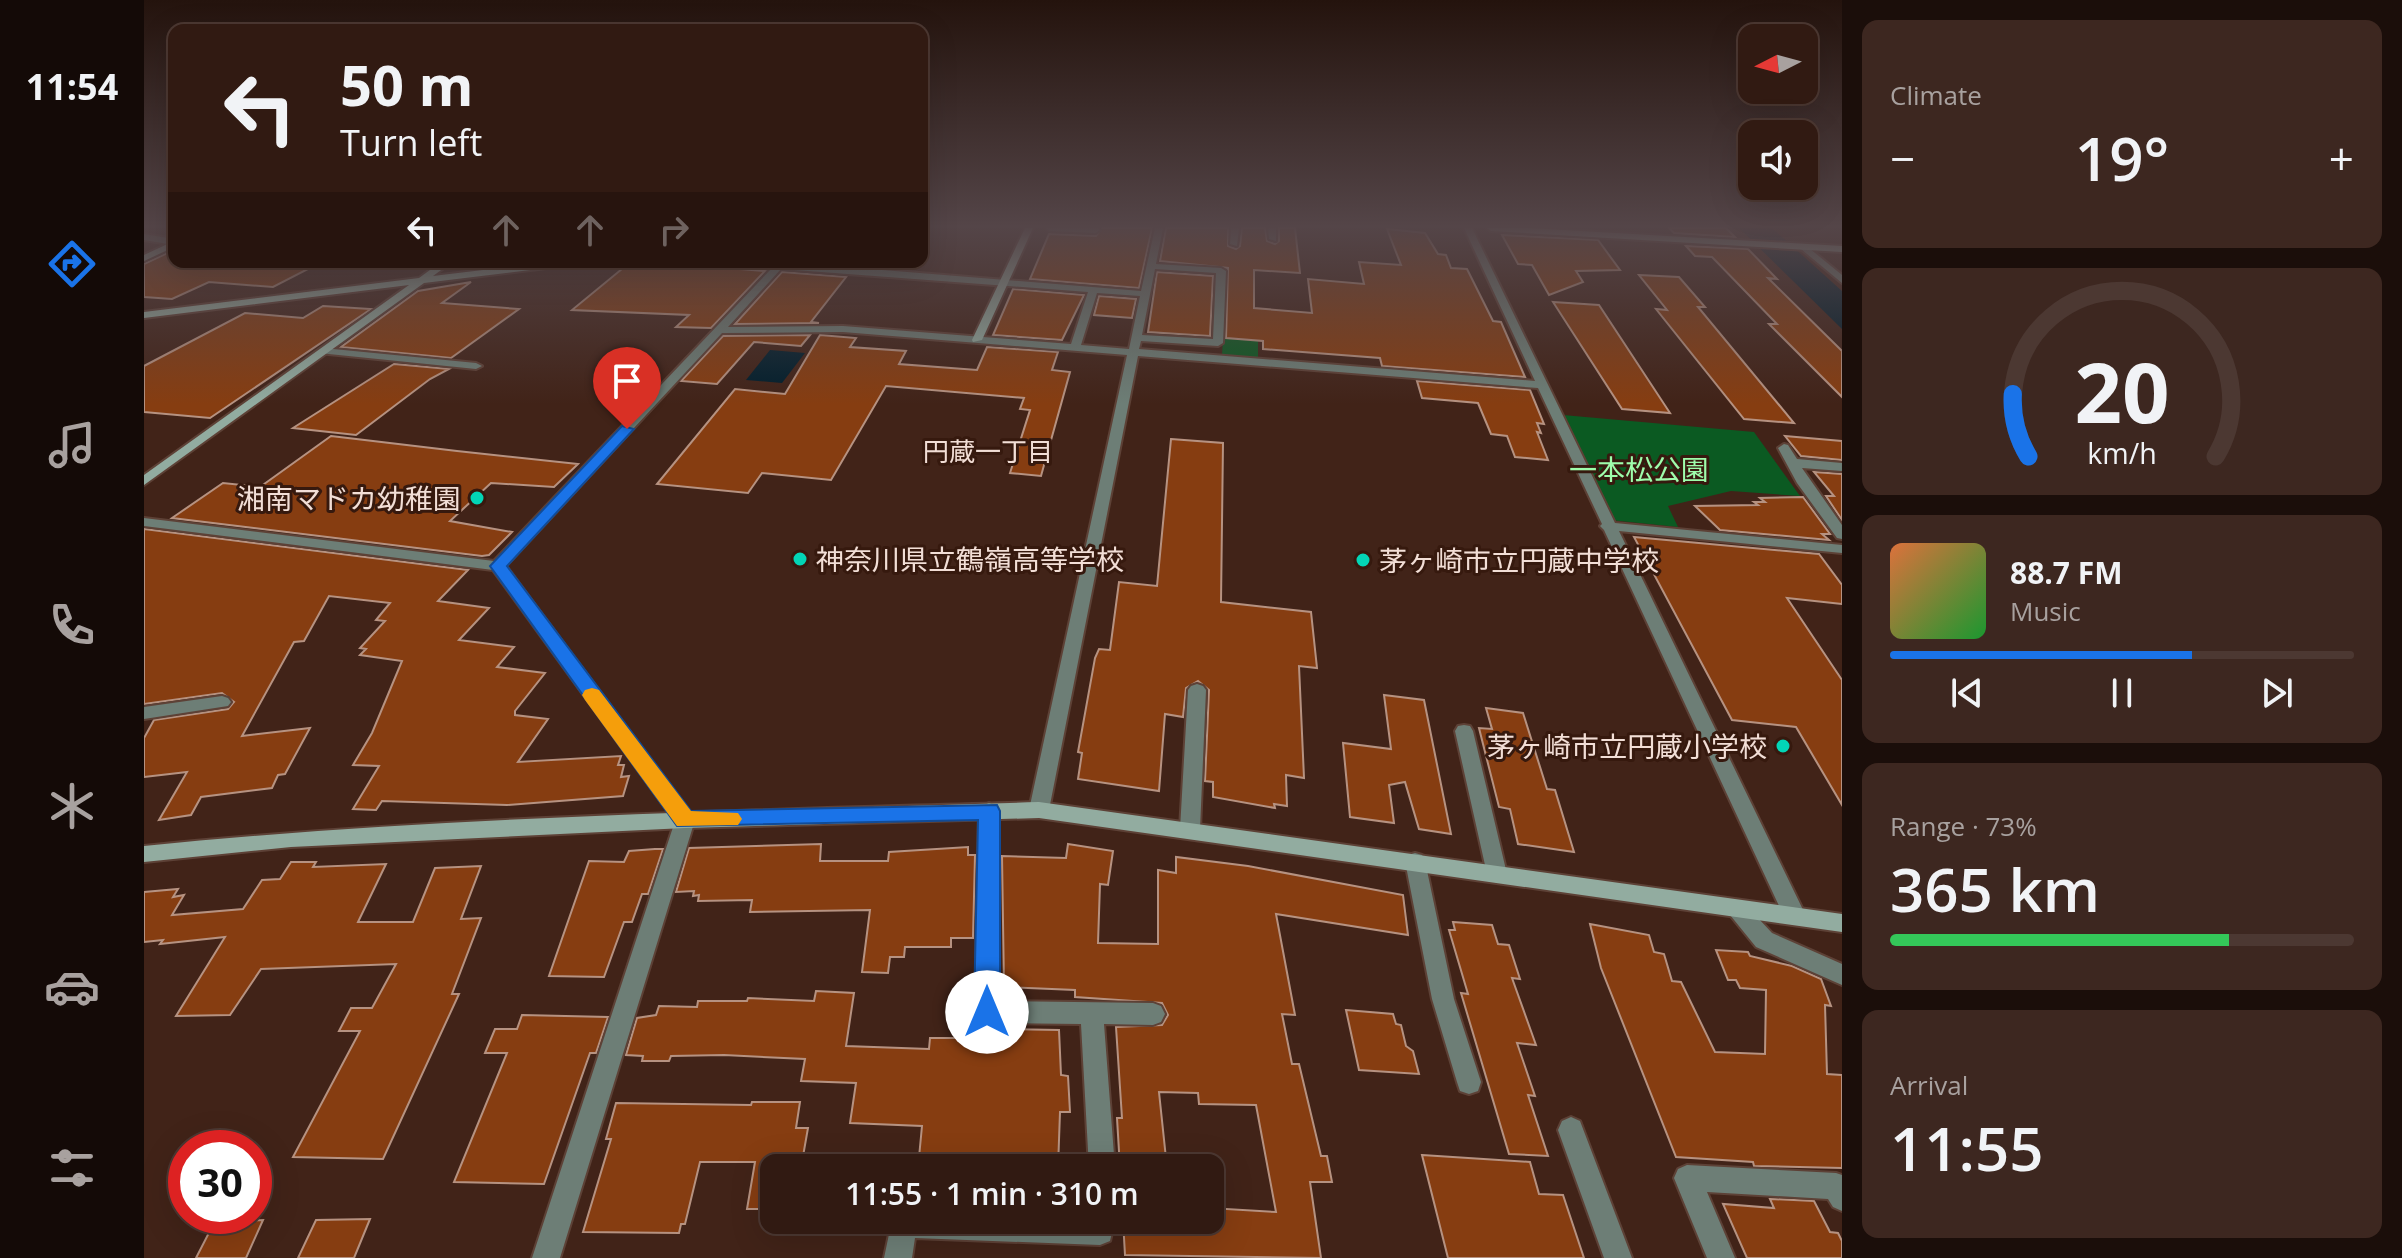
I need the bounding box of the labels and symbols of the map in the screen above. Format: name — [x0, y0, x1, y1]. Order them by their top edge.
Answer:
north arrow — [1738, 24, 1818, 104]
pin — [593, 347, 661, 429]
district label: 円蔵一丁目 — [923, 433, 1053, 469]
park label: 一本松公園 — [1569, 450, 1709, 488]
place label: 湘南マドカ幼稚園 — [237, 479, 461, 517]
marker: 湘南マドカ幼稚園 — [468, 489, 486, 507]
place label: 神奈川県立鶴嶺高等学校 — [816, 540, 1124, 578]
place label: 茅ヶ崎市立円蔵中学校 — [1379, 541, 1659, 579]
marker: 神奈川県立鶴嶺高等学校 — [791, 550, 809, 568]
marker: 茅ヶ崎市立円蔵中学校 — [1354, 551, 1372, 569]
place label: 茅ヶ崎市立円蔵小学校 — [1487, 727, 1767, 765]
marker: 茅ヶ崎市立円蔵小学校 — [1774, 737, 1792, 755]
position arrow — [945, 970, 1029, 1054]
speed limit sign: 30 — [168, 1130, 272, 1234]

